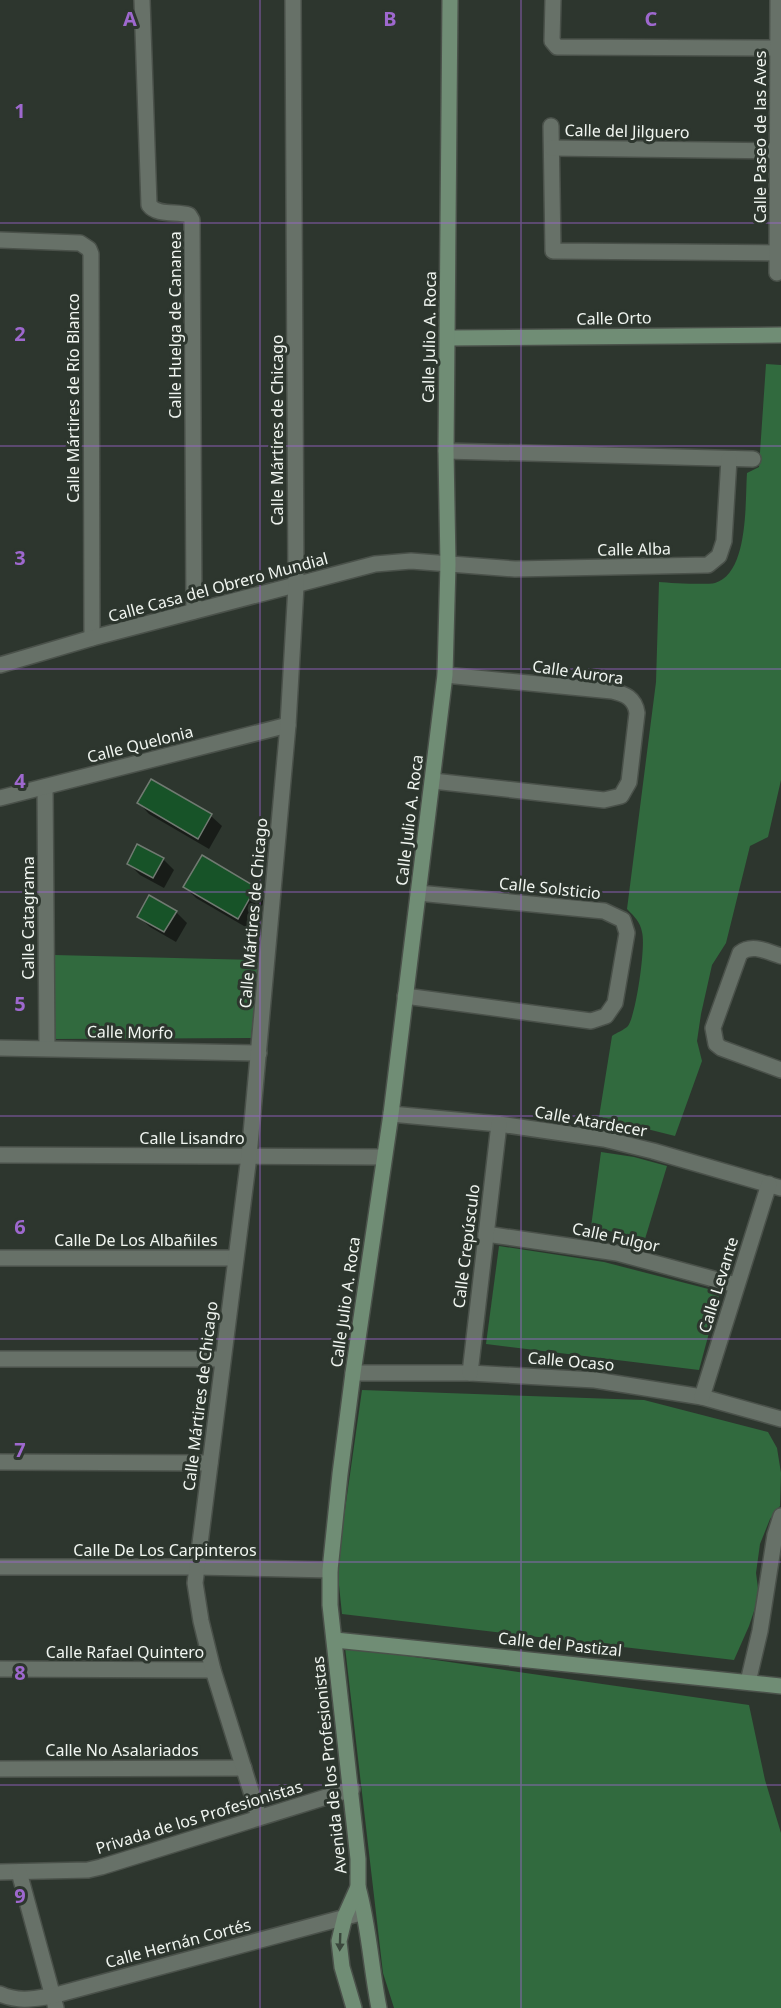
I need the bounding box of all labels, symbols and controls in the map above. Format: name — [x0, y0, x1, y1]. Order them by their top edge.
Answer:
text: A — [123, 5, 137, 32]
text: B — [383, 5, 397, 32]
text: C — [645, 5, 658, 32]
street label: Calle Paseo de las Aves — [749, 51, 771, 223]
text: 1 — [14, 97, 26, 124]
street label: Calle del Jilguero — [564, 119, 690, 143]
street label: Calle Huelga de Cananea — [164, 231, 186, 419]
street label: Calle Julio A. Roca — [417, 271, 441, 403]
street label: Calle Mártires de Río Blanco — [62, 293, 84, 503]
street label: Calle Orto — [576, 306, 652, 330]
text: 2 — [14, 320, 26, 347]
street label: Calle Mártires de Chicago — [266, 335, 288, 526]
street label: Calle Alba — [597, 537, 671, 561]
text: 3 — [14, 544, 26, 571]
street label: Calle Casa del Obrero Mundial — [106, 547, 330, 627]
street label: Calle Aurora — [531, 655, 625, 689]
street label: Calle Quelonia — [85, 720, 195, 768]
street label: Calle Julio A. Roca — [390, 753, 428, 887]
text: 4 — [14, 767, 26, 794]
street label: Calle Mártires de Chicago — [234, 817, 272, 1009]
street label: Calle Catagrama — [17, 856, 39, 980]
street label: Calle Solsticio — [498, 872, 602, 904]
text: 5 — [14, 990, 26, 1017]
street label: Calle Morfo — [87, 1020, 173, 1044]
street label: Calle Atardecer — [533, 1100, 649, 1142]
street label: Calle Lisandro — [139, 1127, 245, 1149]
street label: Calle Crepúsculo — [447, 1183, 485, 1309]
text: 6 — [14, 1213, 26, 1240]
street label: Calle Fulgor — [570, 1217, 662, 1257]
street label: Calle De Los Albañiles — [54, 1229, 218, 1251]
street label: Calle Levante — [693, 1234, 743, 1336]
street label: Calle Julio A. Roca — [325, 1235, 365, 1369]
street label: Calle Mártires de Chicago — [177, 1300, 223, 1492]
street label: Calle Ocaso — [527, 1346, 615, 1376]
text: 7 — [14, 1436, 26, 1463]
street label: Calle De Los Carpinteros — [73, 1539, 257, 1561]
street label: Calle del Pastizal — [497, 1627, 623, 1661]
street label: Calle Rafael Quintero — [46, 1641, 204, 1663]
street label: Avenida de los Profesionistas — [307, 1655, 351, 1875]
text: 8 — [14, 1659, 26, 1686]
street label: Calle No Asalariados — [45, 1739, 199, 1761]
street label: Privada de los Profesionistas — [93, 1775, 305, 1859]
text: 9 — [14, 1882, 26, 1909]
street label: Calle Hernán Cortés — [103, 1913, 253, 1973]
one-way arrow — [335, 1933, 345, 1952]

